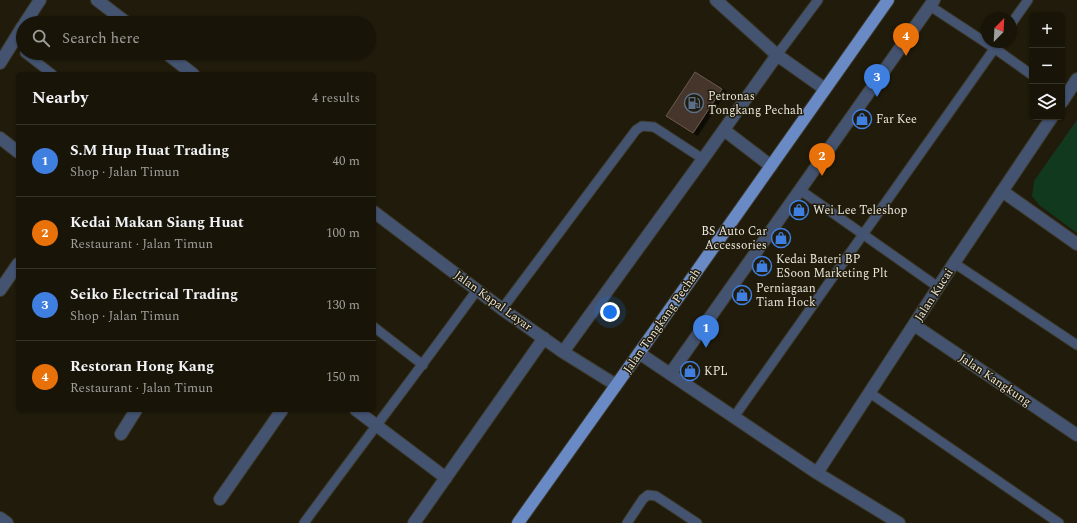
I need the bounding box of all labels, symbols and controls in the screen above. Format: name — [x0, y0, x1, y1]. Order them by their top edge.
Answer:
north arrow — [981, 12, 1017, 48]
map controls — [1029, 12, 1065, 120]
button: + — [1029, 12, 1065, 48]
search box — [16, 16, 376, 60]
pin: 4 — [893, 23, 919, 56]
icon: search — [30, 27, 52, 49]
text: Search here — [62, 27, 140, 50]
button: − — [1029, 48, 1065, 84]
pin: 3 — [864, 64, 890, 97]
button: layers — [1029, 84, 1065, 120]
text: Nearby — [32, 85, 88, 111]
place label: Petronas Tongkang Pechah — [708, 87, 803, 120]
text: 4 results — [312, 88, 360, 108]
fuel station icon: Petronas Tongkang Pechah — [683, 92, 705, 114]
shop icon: Far Kee — [851, 108, 873, 130]
place label: Far Kee — [876, 110, 917, 129]
text: S.M Hup Huat Trading — [70, 139, 229, 162]
pin: 2 — [809, 143, 835, 176]
text: 1 — [41, 151, 49, 171]
text: 40 m — [333, 151, 360, 171]
text: Shop · Jalan Timun — [70, 162, 179, 182]
shop icon: Wei Lee Teleshop — [788, 199, 810, 221]
place label: Wei Lee Teleshop — [813, 201, 908, 220]
text: Kedai Makan Siang Huat — [70, 211, 244, 234]
place label: BS Auto Car Accessories — [701, 222, 767, 255]
text: 2 — [41, 223, 49, 243]
text: 100 m — [326, 223, 360, 243]
shop icon: BS Auto Car Accessories — [770, 227, 792, 249]
text: Restaurant · Jalan Timun — [70, 234, 213, 254]
place label: Kedai Bateri BP ESoon Marketing Plt — [776, 250, 888, 283]
shop icon: Kedai Bateri BP ESoon Marketing Plt — [751, 255, 773, 277]
street label: Jalan Tongkang Pechah — [619, 265, 705, 377]
street label: Jalan Kucai — [910, 265, 958, 325]
street label: Jalan Kapal Layar — [450, 266, 536, 336]
place label: Perniagaan Tiam Hock — [756, 279, 816, 312]
text: Seiko Electrical Trading — [70, 283, 238, 306]
shop icon: Perniagaan Tiam Hock — [731, 284, 753, 306]
text: 3 — [41, 295, 49, 315]
text: 130 m — [326, 295, 360, 315]
your location — [600, 302, 620, 322]
text: Shop · Jalan Timun — [70, 306, 179, 326]
pin: 1 — [693, 315, 719, 348]
street label: Jalan Kangkung — [955, 349, 1035, 411]
text: Restoran Hong Kang — [70, 355, 214, 378]
shop icon: KPL — [679, 360, 701, 382]
place label: KPL — [704, 362, 728, 381]
text: 4 — [41, 367, 49, 387]
text: 150 m — [326, 367, 360, 387]
text: Restaurant · Jalan Timun — [70, 378, 213, 398]

